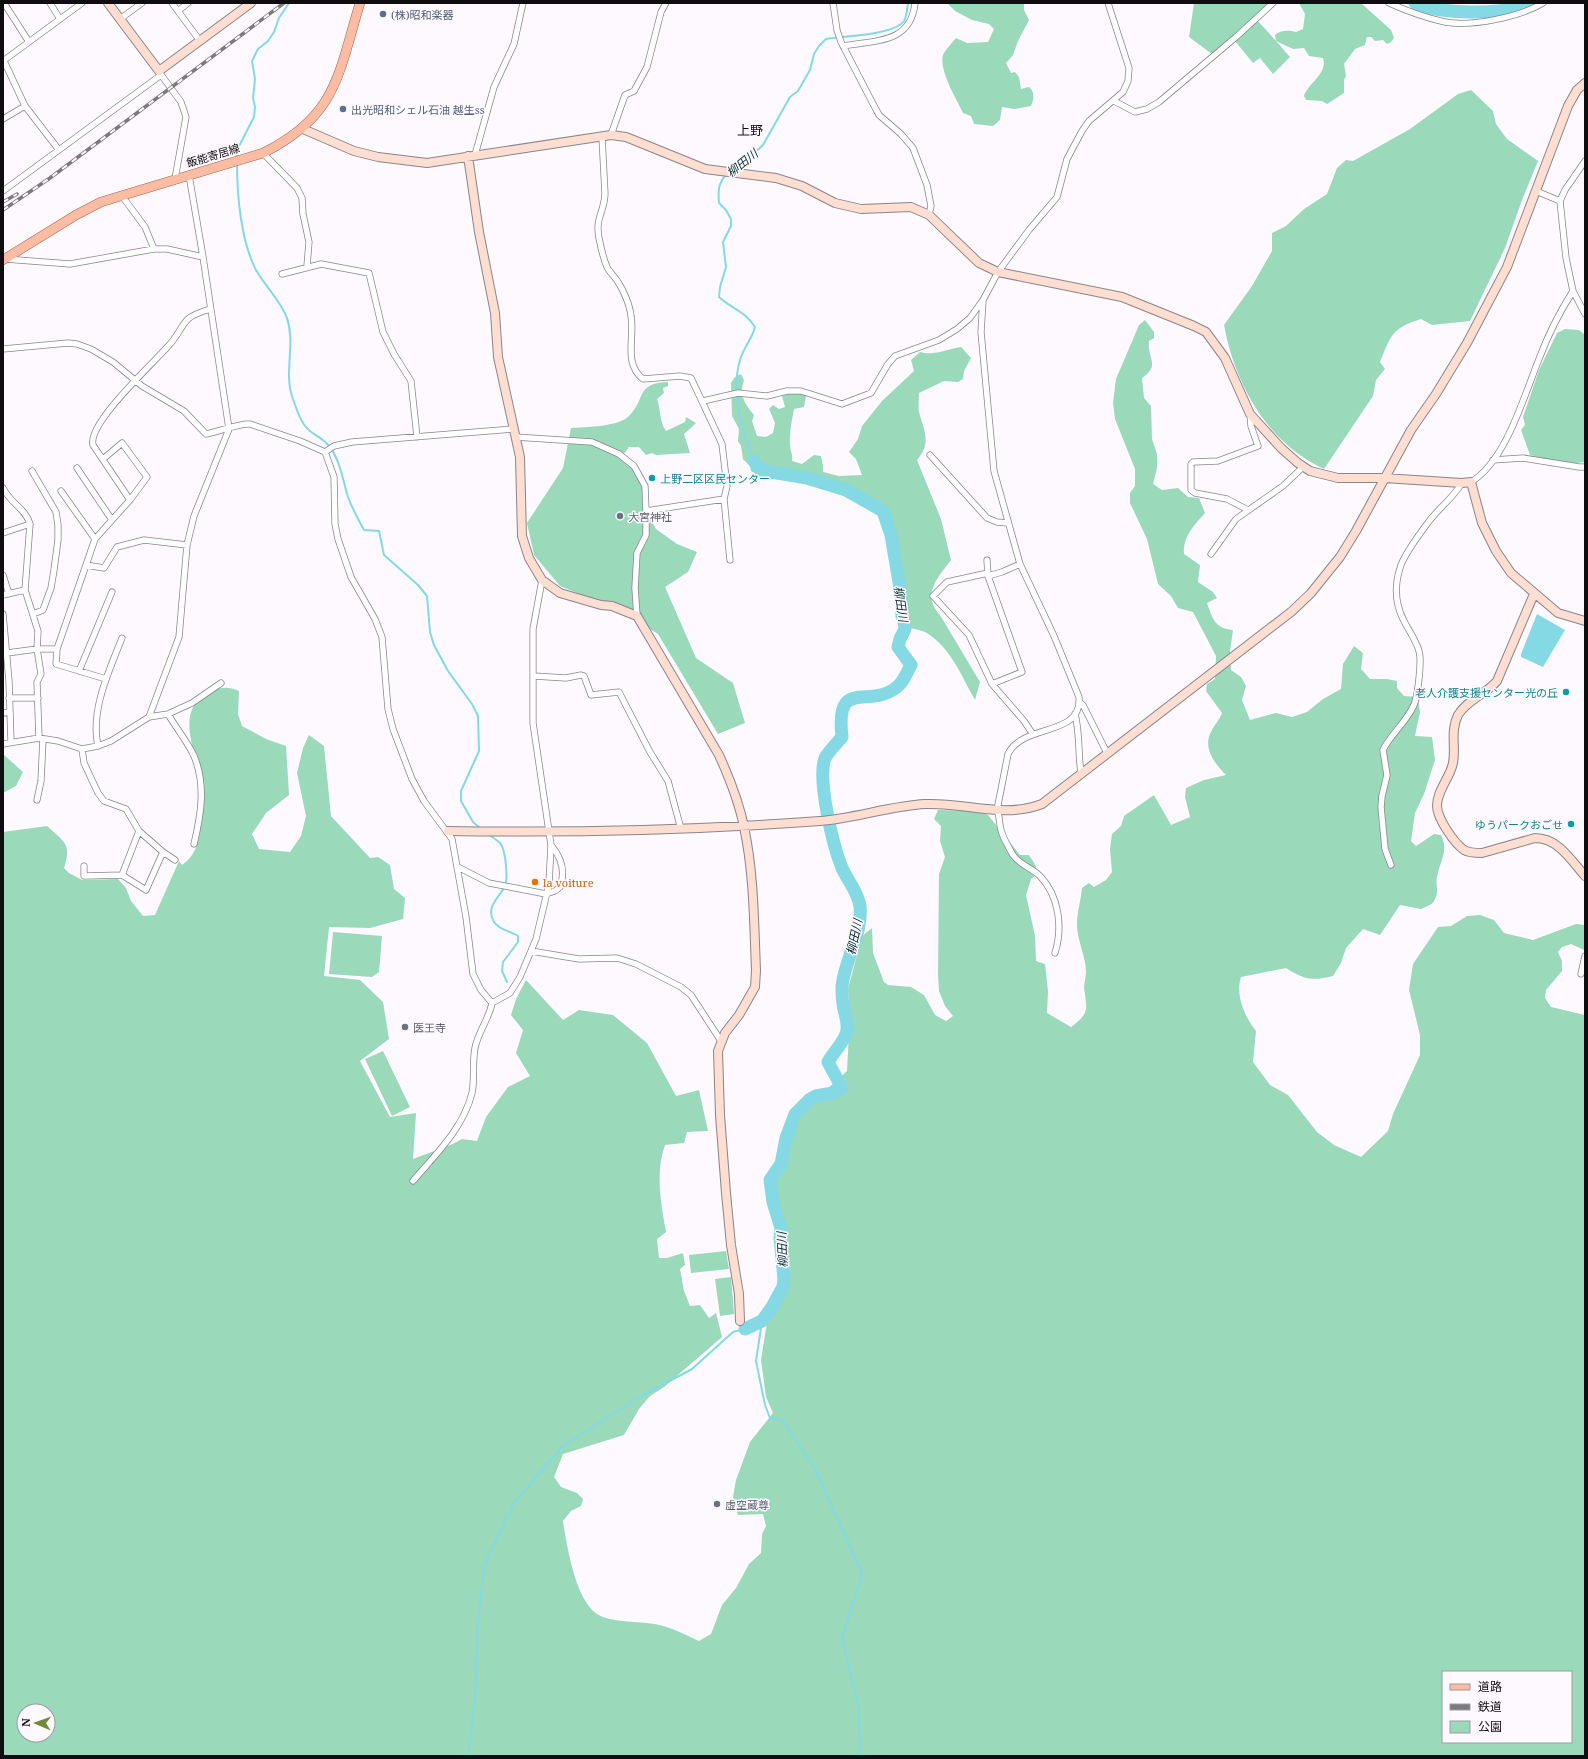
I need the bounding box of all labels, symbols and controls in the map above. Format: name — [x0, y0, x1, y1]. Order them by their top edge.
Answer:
place label: (株)昭和楽器 — [391, 7, 454, 22]
marker: (株)昭和楽器 — [378, 9, 388, 19]
place label: 出光昭和シェル石油 越生ss — [351, 102, 485, 117]
marker: 出光昭和シェル石油 越生ss — [338, 104, 348, 114]
district label: 上野 — [737, 121, 763, 139]
street label: 飯能寄居線 — [185, 140, 241, 170]
water label: 柳田川 — [723, 144, 763, 181]
place label: 上野二区区民センター — [660, 471, 770, 486]
marker: 上野二区区民センター — [647, 473, 657, 483]
place label: 大宮神社 — [628, 509, 672, 524]
marker: 大宮神社 — [615, 511, 625, 521]
water label: 柳田川 — [890, 585, 912, 625]
place label: 老人介護支援センター光の丘 — [1415, 685, 1558, 700]
marker: 老人介護支援センター光の丘 — [1561, 687, 1571, 697]
place label: ゆうパークおごせ — [1475, 817, 1563, 832]
marker: ゆうパークおごせ — [1566, 819, 1576, 829]
place label: la voiture — [543, 875, 594, 890]
marker: la voiture — [530, 877, 540, 887]
water label: 柳田川 — [842, 916, 866, 956]
place label: 医王寺 — [413, 1020, 446, 1035]
marker: 医王寺 — [400, 1022, 410, 1032]
water label: 柳田川 — [773, 1230, 791, 1268]
place label: 虚空蔵尊 — [725, 1497, 769, 1512]
marker: 虚空蔵尊 — [712, 1499, 722, 1509]
legend — [1442, 1671, 1572, 1743]
text: 道路 — [1478, 1678, 1502, 1695]
text: 鉄道 — [1478, 1698, 1502, 1715]
north arrow — [16, 1703, 56, 1743]
text: N — [18, 1718, 33, 1727]
text: 公園 — [1478, 1718, 1502, 1735]

